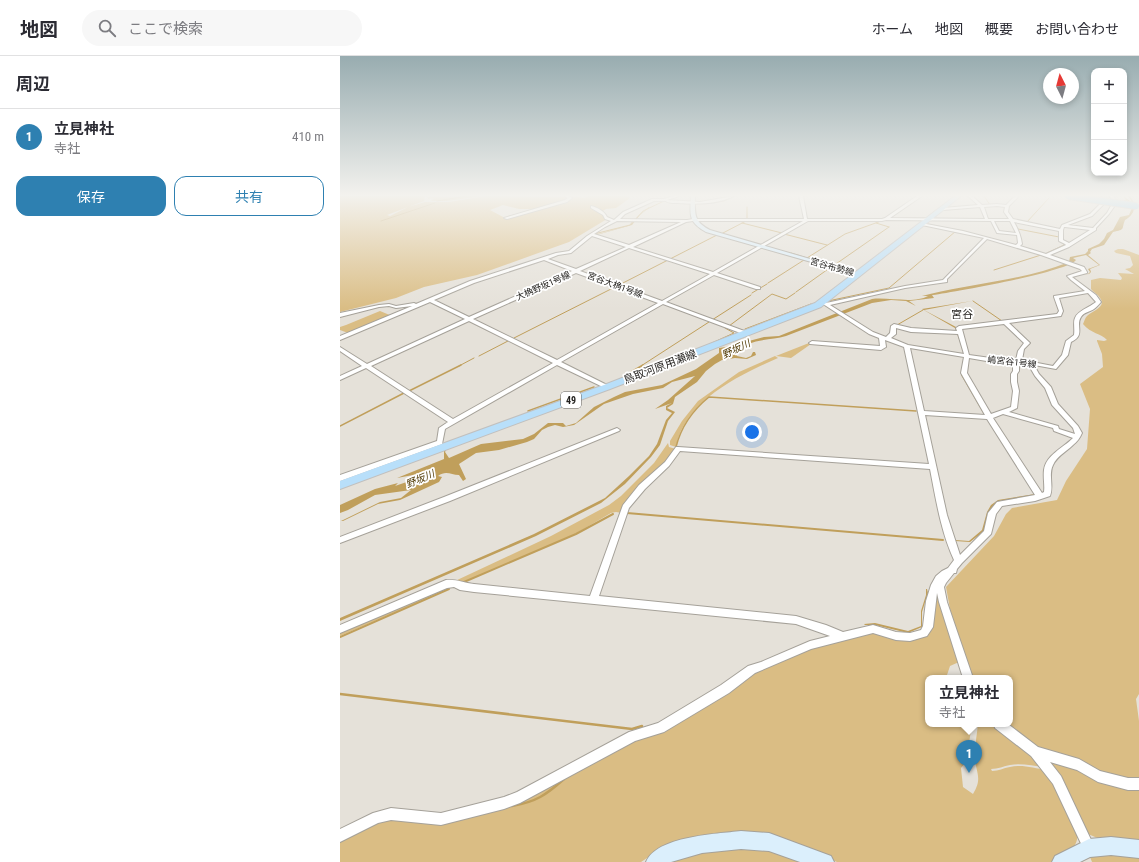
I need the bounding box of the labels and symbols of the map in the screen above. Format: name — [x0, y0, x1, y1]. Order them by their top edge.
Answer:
north arrow — [1043, 68, 1079, 104]
street label: 宮谷布勢線 — [809, 256, 856, 278]
street label: 大桷野坂1号線 — [514, 269, 573, 302]
street label: 宮谷大桷1号線 — [586, 270, 645, 300]
district label: 宮谷 — [951, 308, 973, 321]
water label: 野坂川 — [720, 337, 753, 361]
street label: 鳥取河原用瀬線 — [622, 347, 698, 387]
street label: 嶋宮谷1号線 — [987, 353, 1038, 370]
road number: 49 — [561, 392, 581, 408]
your location — [742, 422, 762, 442]
water label: 野坂川 — [404, 468, 437, 490]
pin: 1 — [956, 740, 982, 773]

